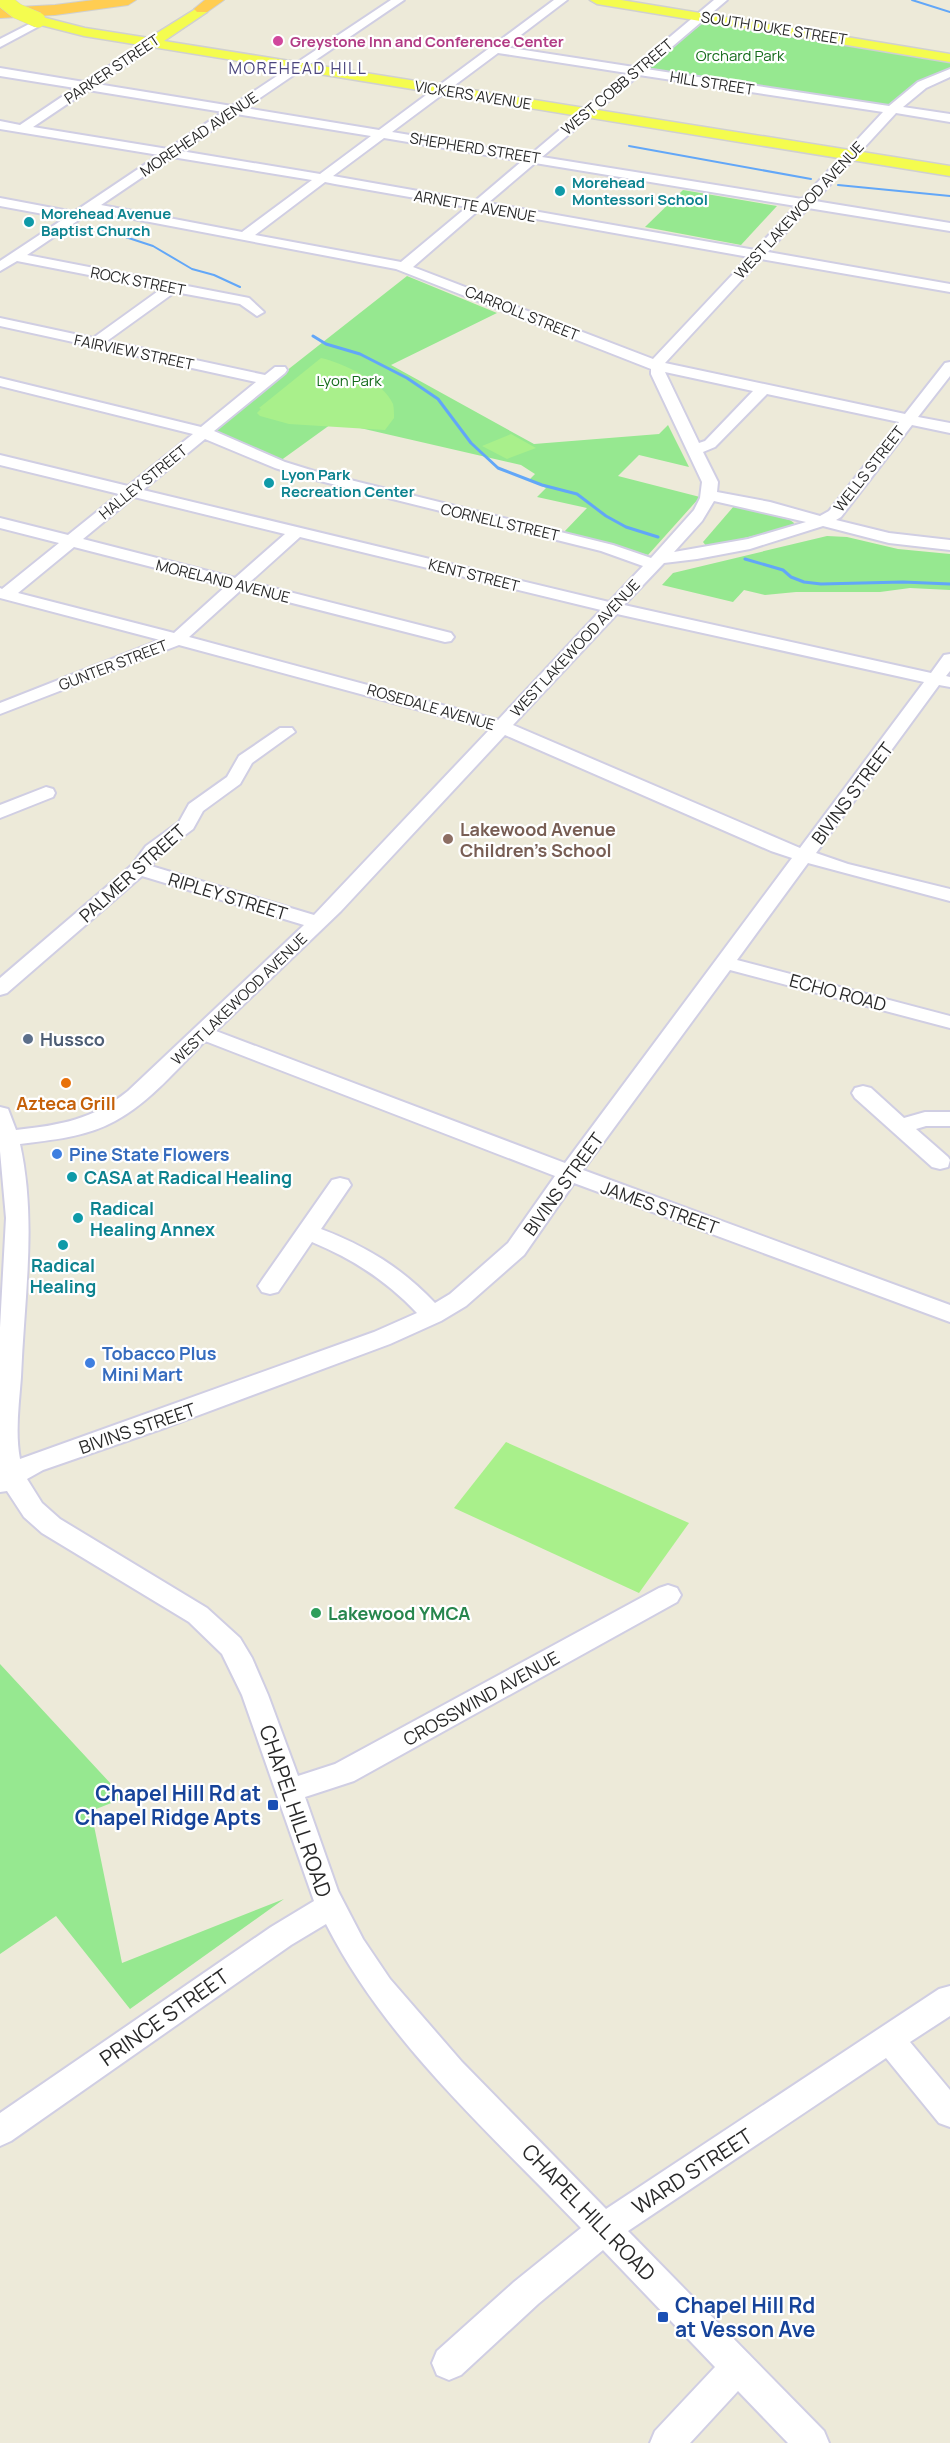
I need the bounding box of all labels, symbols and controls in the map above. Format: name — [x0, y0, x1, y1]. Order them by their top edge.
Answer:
street label: SOUTH DUKE STREET — [699, 6, 849, 50]
street label: PARKER STREET — [60, 29, 164, 109]
place label: Greystone Inn and Conference Center — [290, 31, 564, 52]
marker: Greystone Inn and Conference Center — [271, 34, 285, 48]
street label: WEST COBB STREET — [557, 34, 677, 140]
park label: Orchard Park — [696, 45, 785, 66]
district label: MOREHEAD HILL — [229, 57, 367, 79]
street label: HILL STREET — [668, 66, 756, 100]
street label: VICKERS AVENUE — [413, 75, 533, 115]
street label: MOREHEAD AVENUE — [136, 87, 262, 181]
street label: SHEPHERD STREET — [408, 127, 542, 169]
street label: WEST LAKEWOOD AVENUE — [729, 136, 869, 284]
place label: Morehead Montessori School — [572, 172, 708, 210]
marker: Morehead Montessori School — [553, 184, 567, 198]
street label: ARNETTE AVENUE — [412, 185, 538, 227]
place label: Morehead Avenue Baptist Church — [41, 203, 171, 241]
marker: Morehead Avenue Baptist Church — [22, 215, 36, 229]
street label: ROCK STREET — [89, 261, 187, 301]
street label: CARROLL STREET — [462, 281, 582, 345]
street label: FAIRVIEW STREET — [72, 329, 196, 375]
park label: Lyon Park — [316, 370, 382, 391]
street label: WELLS STREET — [829, 422, 909, 516]
street label: HALLEY STREET — [94, 440, 192, 524]
place label: Lyon Park Recreation Center — [281, 464, 415, 502]
marker: Lyon Park Recreation Center — [262, 476, 276, 490]
street label: CORNELL STREET — [439, 498, 561, 546]
street label: MORELAND AVENUE — [154, 554, 292, 608]
street label: KENT STREET — [426, 554, 522, 596]
street label: WEST LAKEWOOD AVENUE — [505, 574, 645, 722]
street label: GUNTER STREET — [56, 635, 171, 695]
street label: ROSEDALE AVENUE — [365, 679, 497, 735]
street label: BIVINS STREET — [806, 737, 898, 849]
place label: Lakewood Avenue Children's School — [460, 817, 616, 862]
street label: PALMER STREET — [74, 819, 191, 927]
marker: Lakewood Avenue Children's School — [441, 832, 455, 846]
street label: RIPLEY STREET — [166, 867, 291, 926]
street label: WEST LAKEWOOD AVENUE — [166, 928, 312, 1070]
street label: ECHO ROAD — [787, 968, 889, 1016]
place label: Hussco — [40, 1027, 105, 1051]
marker: Hussco — [21, 1032, 35, 1046]
marker: Azteca Grill — [59, 1076, 73, 1090]
place label: Azteca Grill — [16, 1091, 116, 1115]
street label: BIVINS STREET — [518, 1127, 609, 1240]
place label: Pine State Flowers — [69, 1142, 230, 1166]
marker: Pine State Flowers — [50, 1147, 64, 1161]
place label: CASA at Radical Healing — [84, 1165, 292, 1189]
marker: CASA at Radical Healing — [65, 1170, 79, 1184]
street label: JAMES STREET — [598, 1175, 722, 1239]
place label: Radical Healing Annex — [90, 1196, 215, 1241]
marker: Radical Healing Annex — [71, 1211, 85, 1225]
marker: Radical Healing — [56, 1238, 70, 1252]
place label: Radical Healing — [30, 1253, 96, 1298]
place label: Tobacco Plus Mini Mart — [102, 1341, 217, 1386]
marker: Tobacco Plus Mini Mart — [83, 1356, 97, 1370]
street label: BIVINS STREET — [76, 1397, 199, 1459]
place label: Lakewood YMCA — [328, 1601, 470, 1625]
marker: Lakewood YMCA — [309, 1606, 323, 1620]
street label: CROSSWIND AVENUE — [399, 1645, 563, 1751]
street label: CHAPEL HILL ROAD — [253, 1721, 339, 1901]
place label: Chapel Hill Rd at Chapel Ridge Apts — [75, 1779, 261, 1831]
marker: Chapel Hill Rd at Chapel Ridge Apts — [266, 1798, 280, 1812]
street label: PRINCE STREET — [94, 1962, 235, 2072]
street label: WARD STREET — [626, 2121, 758, 2220]
street label: CHAPEL HILL ROAD — [516, 2137, 662, 2287]
place label: Chapel Hill Rd at Vesson Ave — [675, 2291, 815, 2343]
marker: Chapel Hill Rd at Vesson Ave — [656, 2310, 670, 2324]

